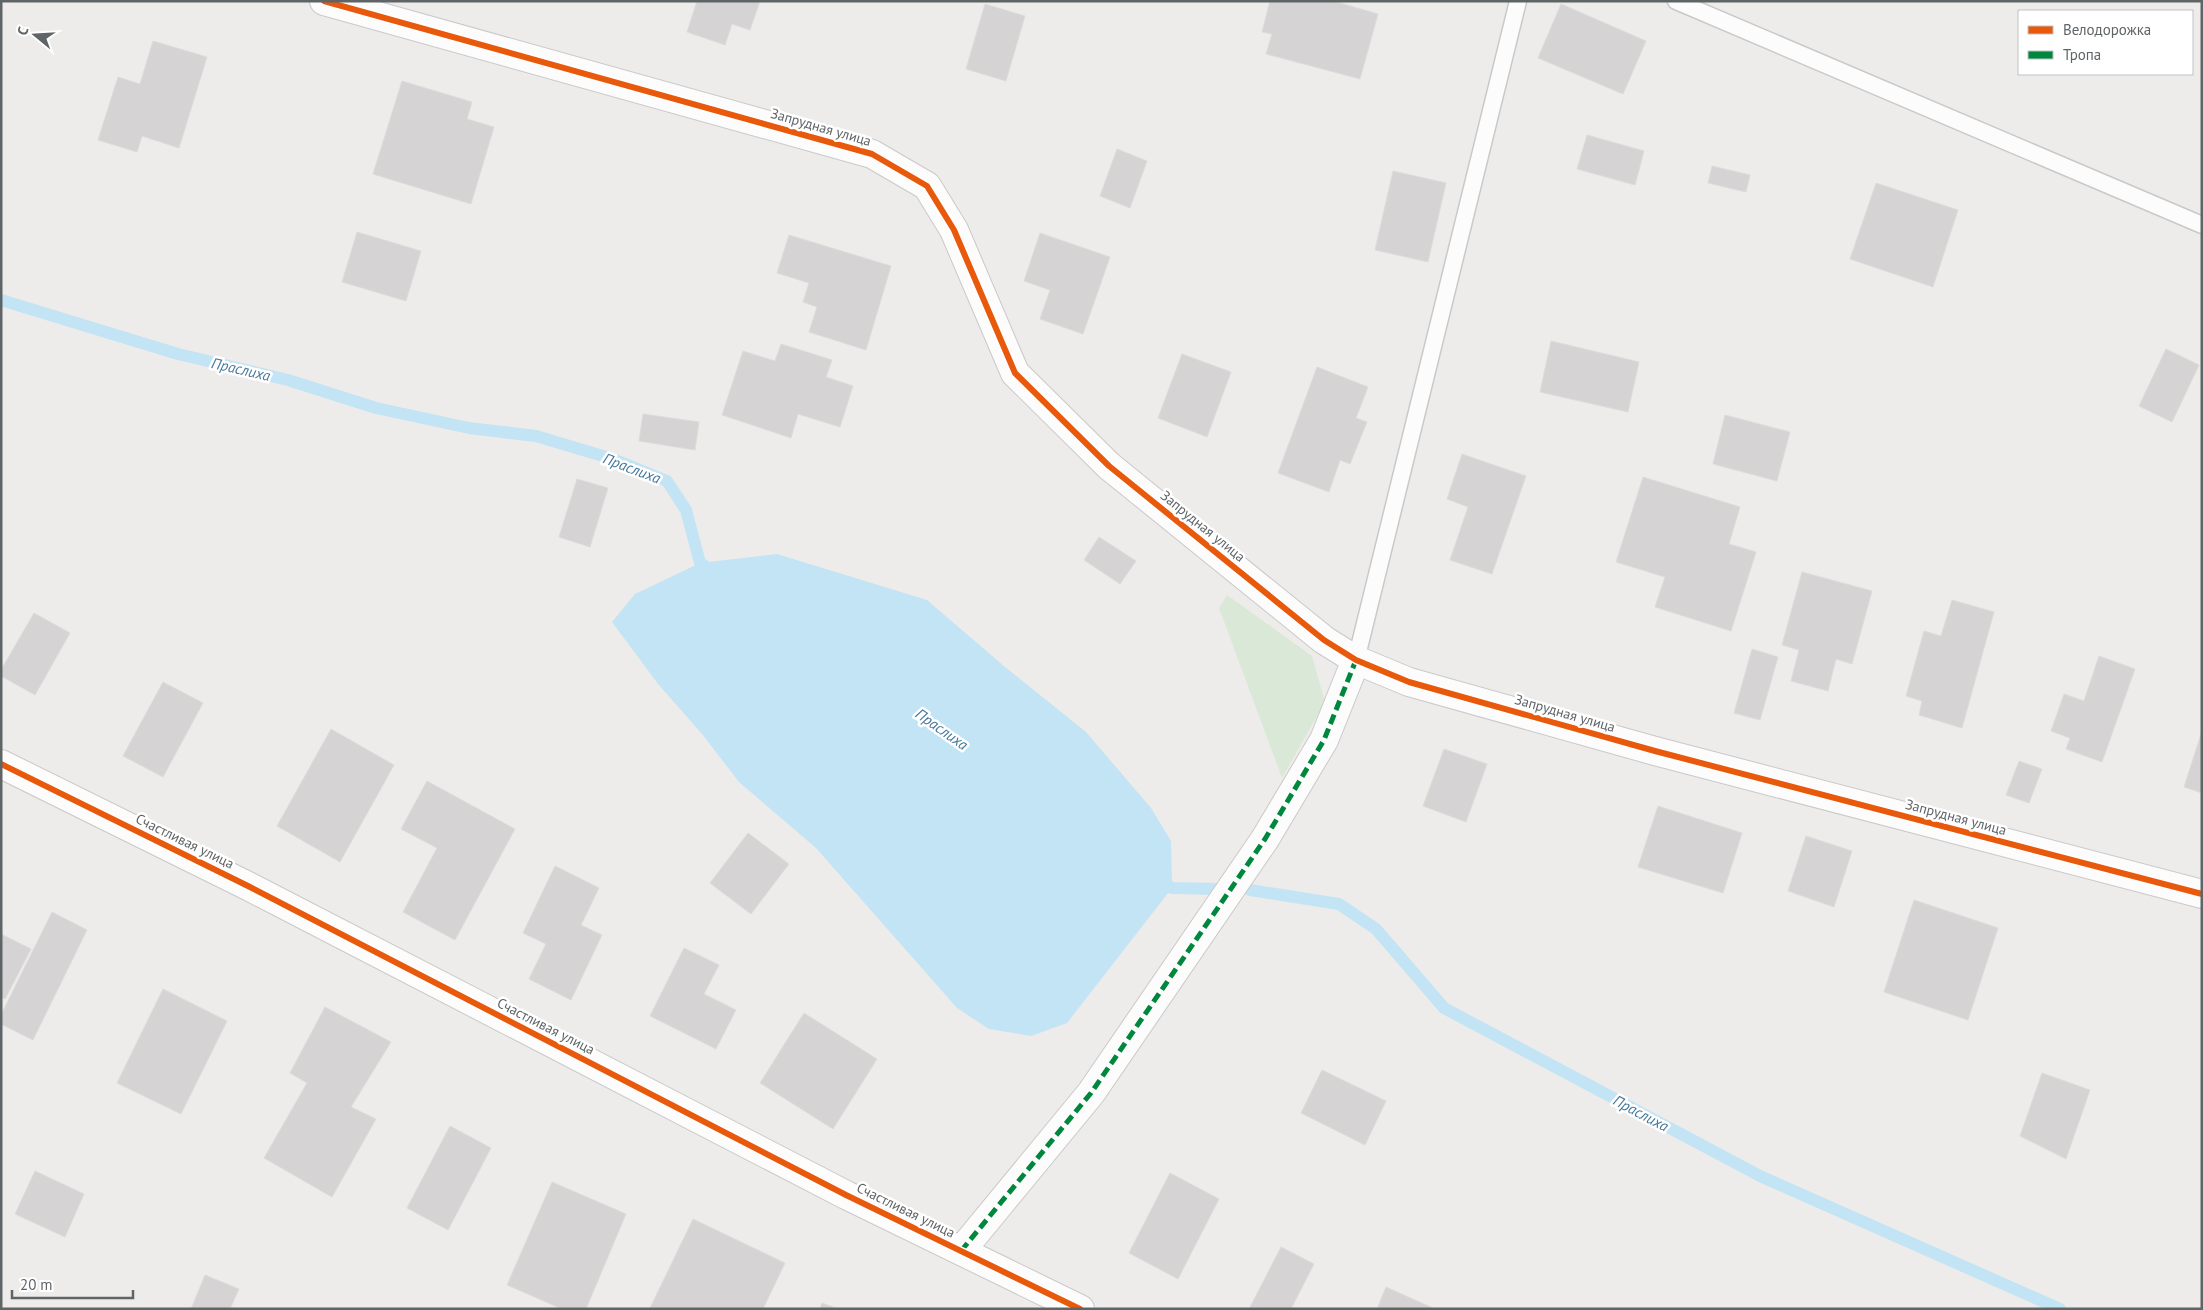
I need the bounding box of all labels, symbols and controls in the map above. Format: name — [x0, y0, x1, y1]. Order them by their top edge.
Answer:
north arrow — [10, 10, 60, 60]
legend — [2018, 10, 2193, 75]
text: Велодорожка — [2063, 20, 2151, 39]
text: С — [13, 24, 32, 37]
text: Тропа — [2063, 45, 2101, 64]
street label: Запрудная улица — [769, 104, 873, 150]
water label: Праслиха — [210, 353, 273, 385]
water label: Праслиха — [601, 448, 664, 488]
street label: Запрудная улица — [1157, 486, 1249, 566]
street label: Запрудная улица — [1513, 690, 1617, 736]
water label: Праслиха — [912, 704, 973, 754]
street label: Запрудная улица — [1904, 795, 2009, 839]
street label: Счастливая улица — [133, 809, 237, 873]
street label: Счастливая улица — [494, 994, 598, 1058]
water label: Праслиха — [1610, 1091, 1672, 1136]
street label: Счастливая улица — [854, 1178, 958, 1242]
scale bar — [12, 1268, 134, 1300]
text: 20 m — [20, 1275, 53, 1294]

